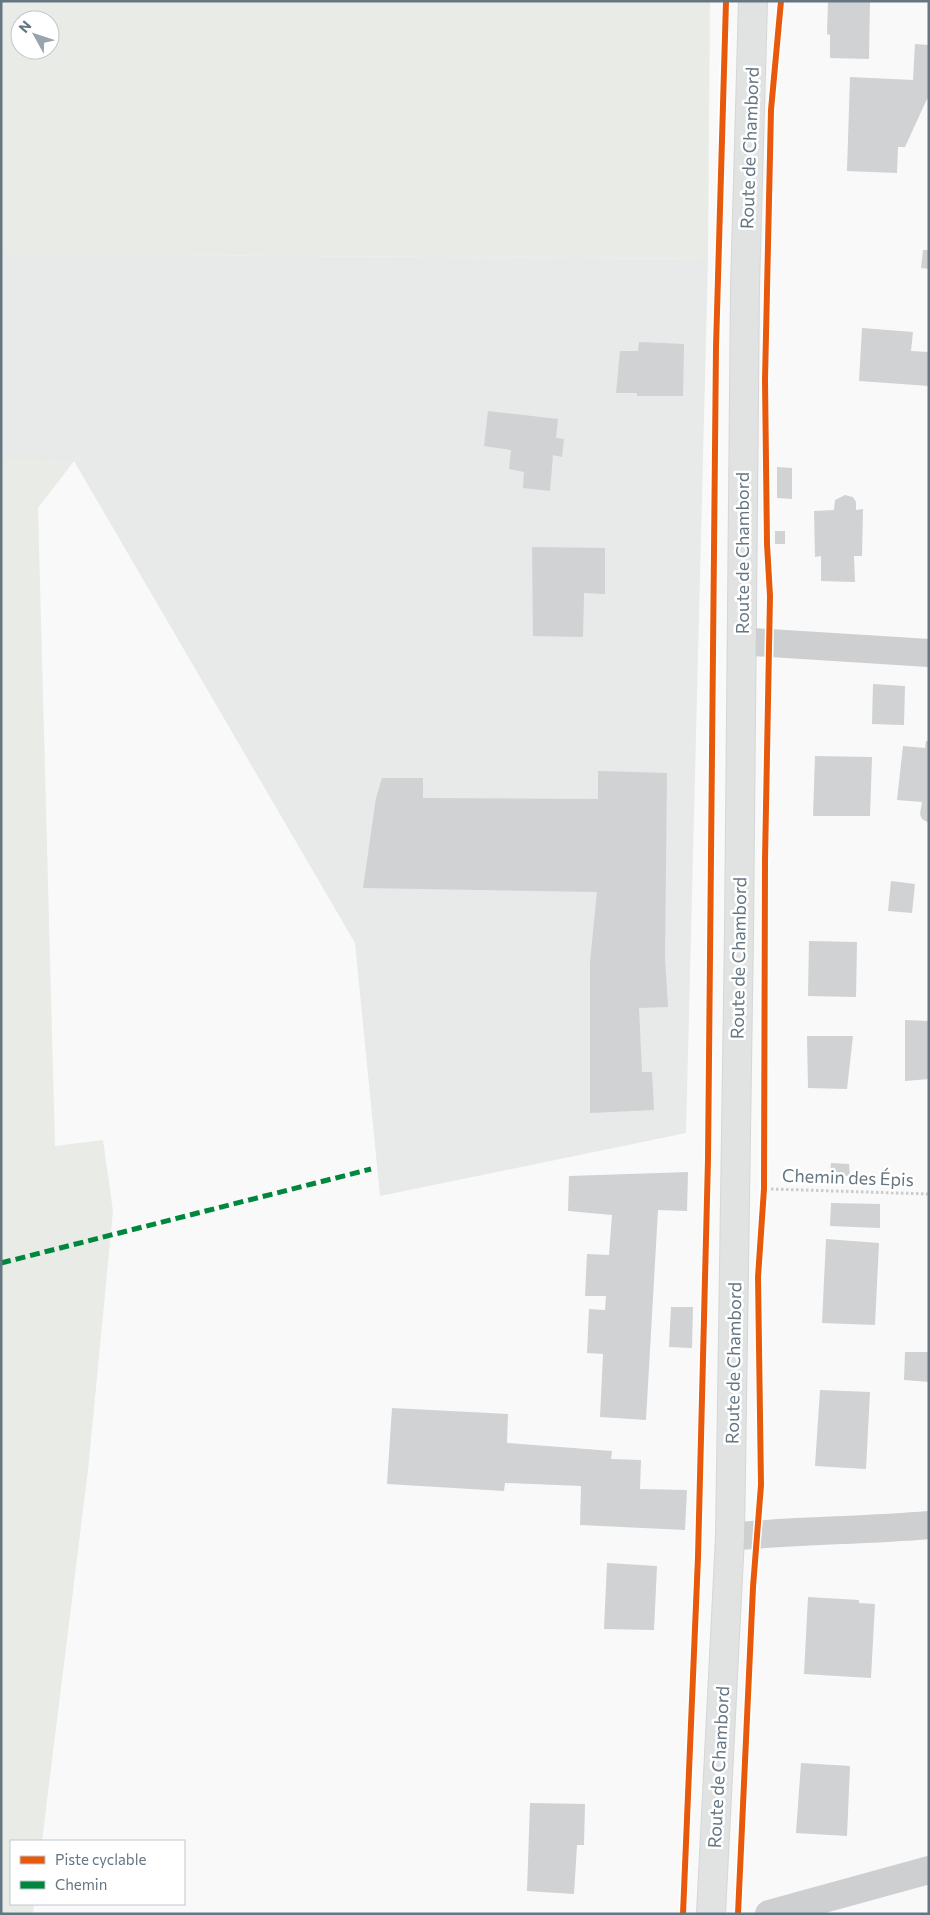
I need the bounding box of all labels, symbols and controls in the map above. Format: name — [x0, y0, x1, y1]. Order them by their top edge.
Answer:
north arrow — [10, 10, 60, 60]
text: N — [15, 17, 35, 36]
street label: Route de Chambord — [735, 67, 763, 229]
street label: Route de Chambord — [731, 472, 753, 634]
street label: Route de Chambord — [726, 877, 750, 1039]
street label: Chemin des Épis — [782, 1164, 914, 1190]
street label: Route de Chambord — [721, 1282, 745, 1444]
street label: Route de Chambord — [703, 1685, 733, 1849]
legend — [10, 1840, 185, 1905]
text: Piste cyclable — [55, 1850, 147, 1868]
text: Chemin — [55, 1875, 107, 1893]

